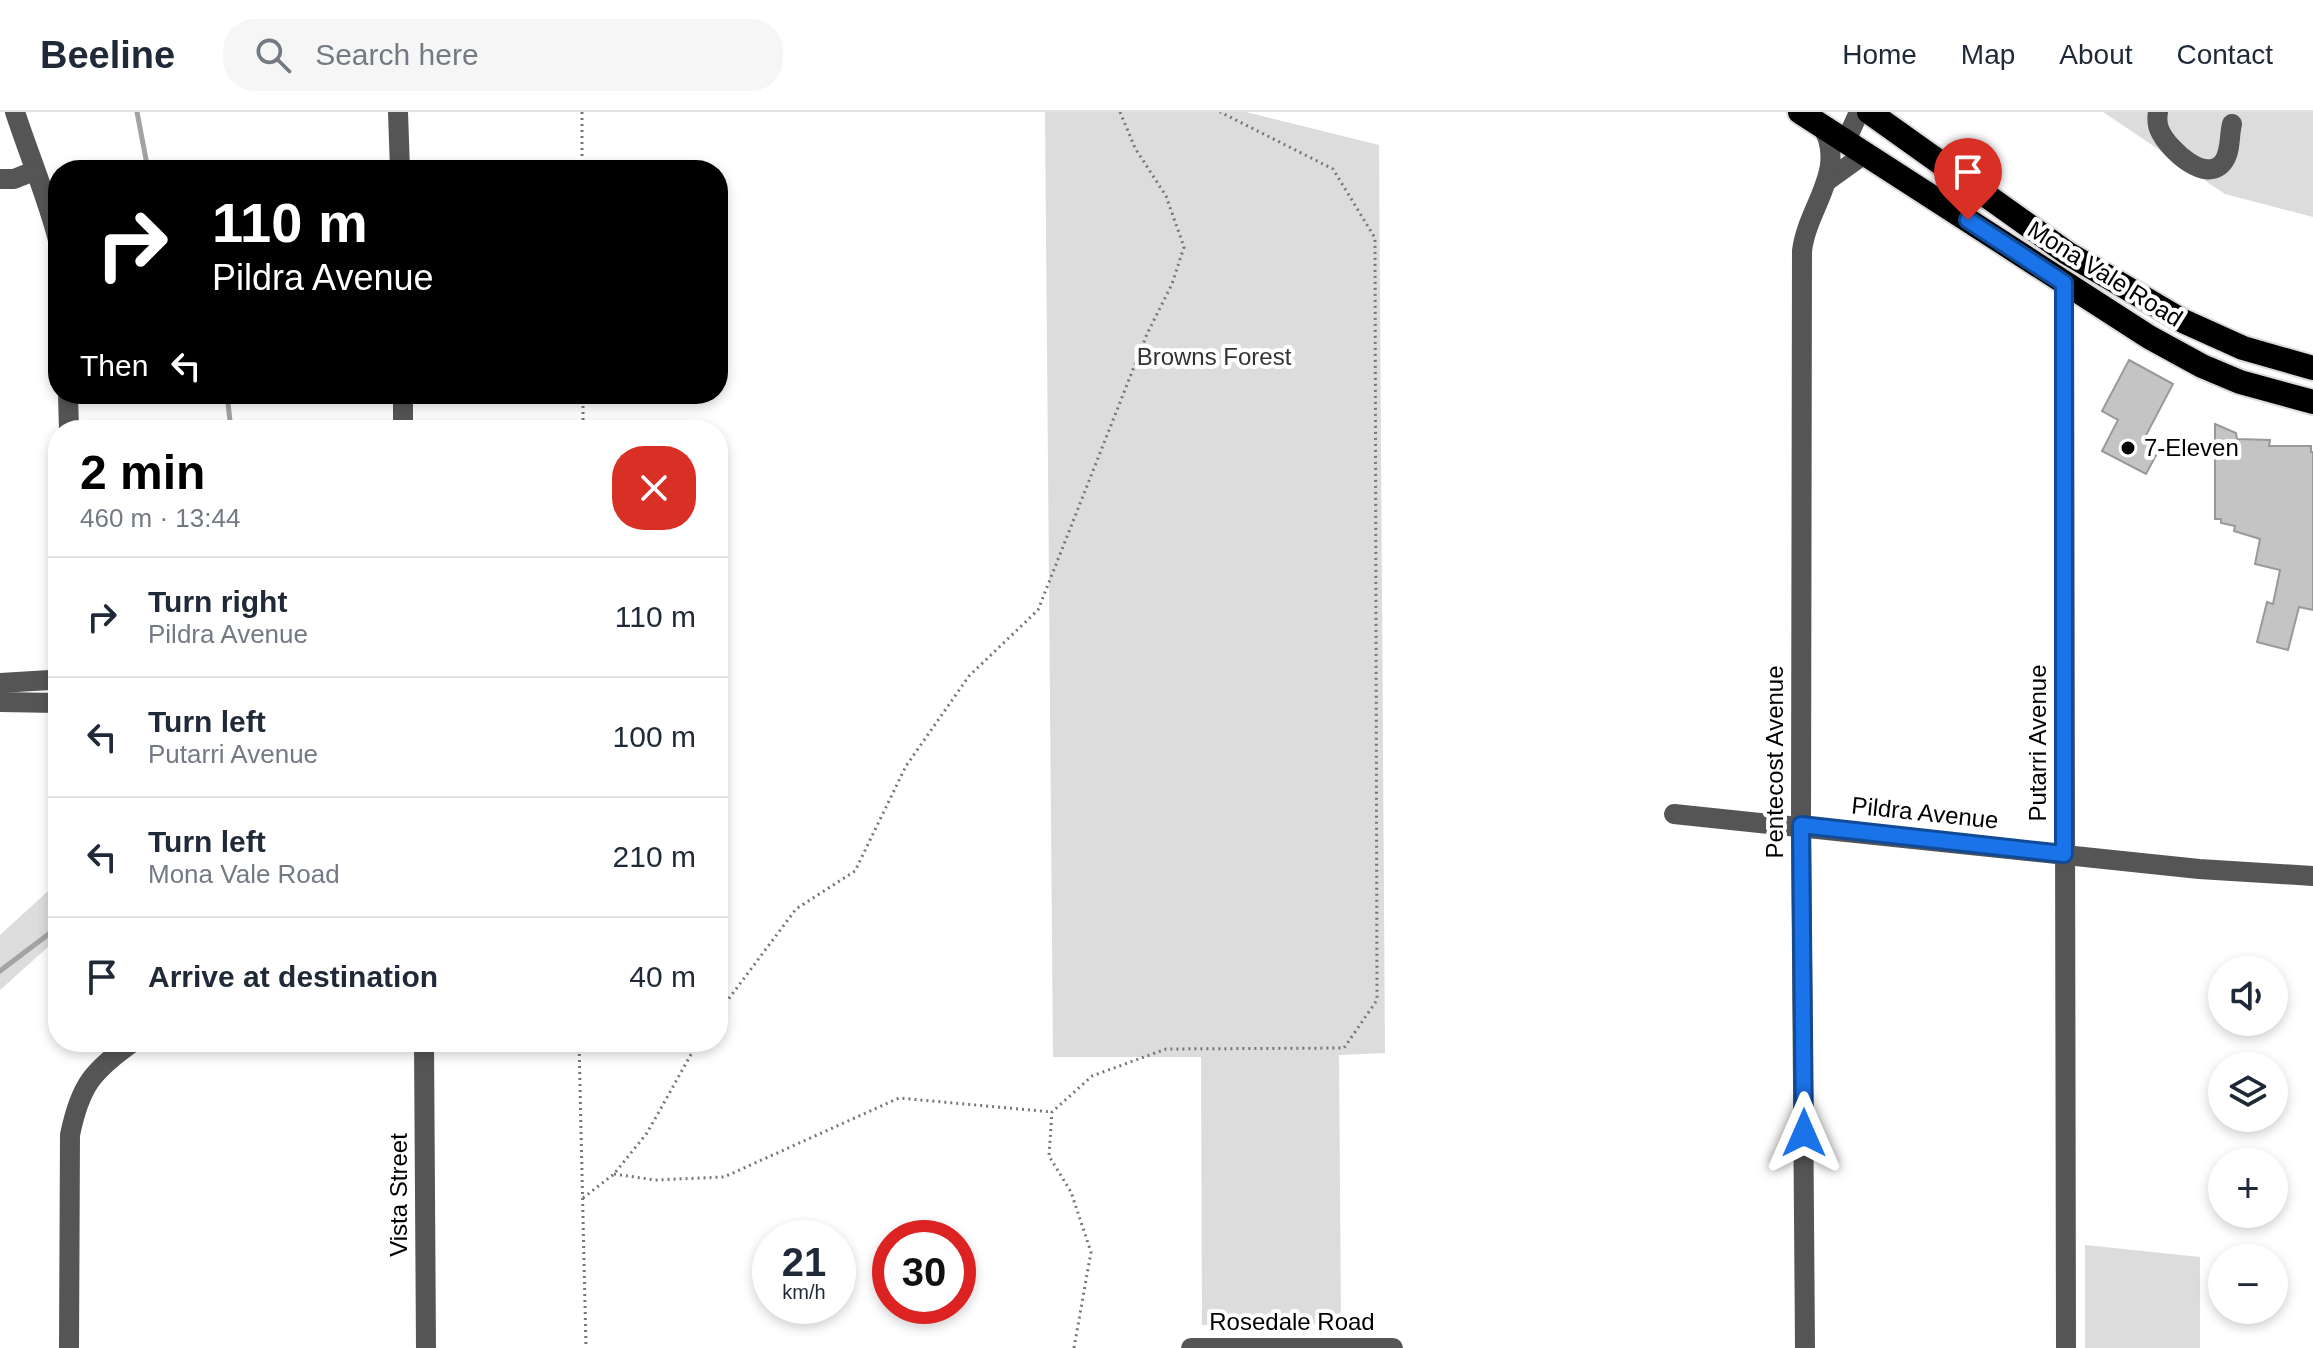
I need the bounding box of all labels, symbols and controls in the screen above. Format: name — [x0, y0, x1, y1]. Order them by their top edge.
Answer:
search box — [223, 19, 783, 91]
icon: search — [251, 33, 295, 77]
text: Beeline — [40, 34, 175, 76]
text: Search here — [315, 38, 479, 71]
text: Home — [1842, 39, 1917, 70]
text: Map — [1961, 39, 2015, 70]
text: About — [2059, 39, 2133, 70]
text: Contact — [2177, 39, 2273, 70]
pin — [1934, 138, 2002, 220]
icon: arrive — [1946, 150, 1990, 194]
text: 110 m — [212, 191, 368, 254]
icon: right — [80, 192, 184, 296]
street label: Mona Vale Road — [2023, 215, 2187, 332]
text: Pildra Avenue — [212, 257, 434, 298]
park label: Browns Forest — [1137, 343, 1292, 370]
icon: left — [164, 344, 208, 388]
text: Then — [80, 349, 148, 382]
place label: 7-Eleven — [2144, 434, 2239, 461]
marker: 7-Eleven — [2119, 439, 2137, 457]
text: 2 min — [80, 446, 205, 499]
button: close — [612, 446, 696, 530]
text: 460 m · 13:44 — [80, 503, 240, 533]
text: Turn right — [148, 585, 287, 618]
icon: right — [80, 595, 124, 639]
text: 110 m — [615, 600, 696, 633]
text: Pildra Avenue — [148, 619, 308, 649]
street label: Pentecost Avenue — [1761, 665, 1788, 859]
street label: Putarri Avenue — [2024, 665, 2051, 822]
text: Turn left — [148, 705, 266, 738]
icon: left — [80, 715, 124, 759]
text: 100 m — [613, 720, 696, 753]
text: Putarri Avenue — [148, 739, 318, 769]
street label: Pildra Avenue — [1850, 791, 2000, 834]
text: Turn left — [148, 825, 266, 858]
icon: left — [80, 835, 124, 879]
text: 210 m — [613, 840, 696, 873]
text: Mona Vale Road — [148, 859, 340, 889]
icon: arrive — [80, 955, 124, 999]
map controls — [2208, 956, 2288, 1324]
button: sound — [2208, 956, 2288, 1036]
text: Arrive at destination — [148, 960, 438, 993]
text: 40 m — [629, 960, 696, 993]
button: layers — [2208, 1052, 2288, 1132]
position arrow — [1762, 1091, 1846, 1175]
street label: Vista Street — [385, 1133, 412, 1257]
button: + — [2208, 1148, 2288, 1228]
speed limit sign: 30 — [872, 1220, 976, 1324]
text: 21 — [782, 1240, 826, 1284]
button: − — [2208, 1244, 2288, 1324]
text: km/h — [782, 1281, 826, 1303]
street label: Rosedale Road — [1209, 1308, 1375, 1335]

